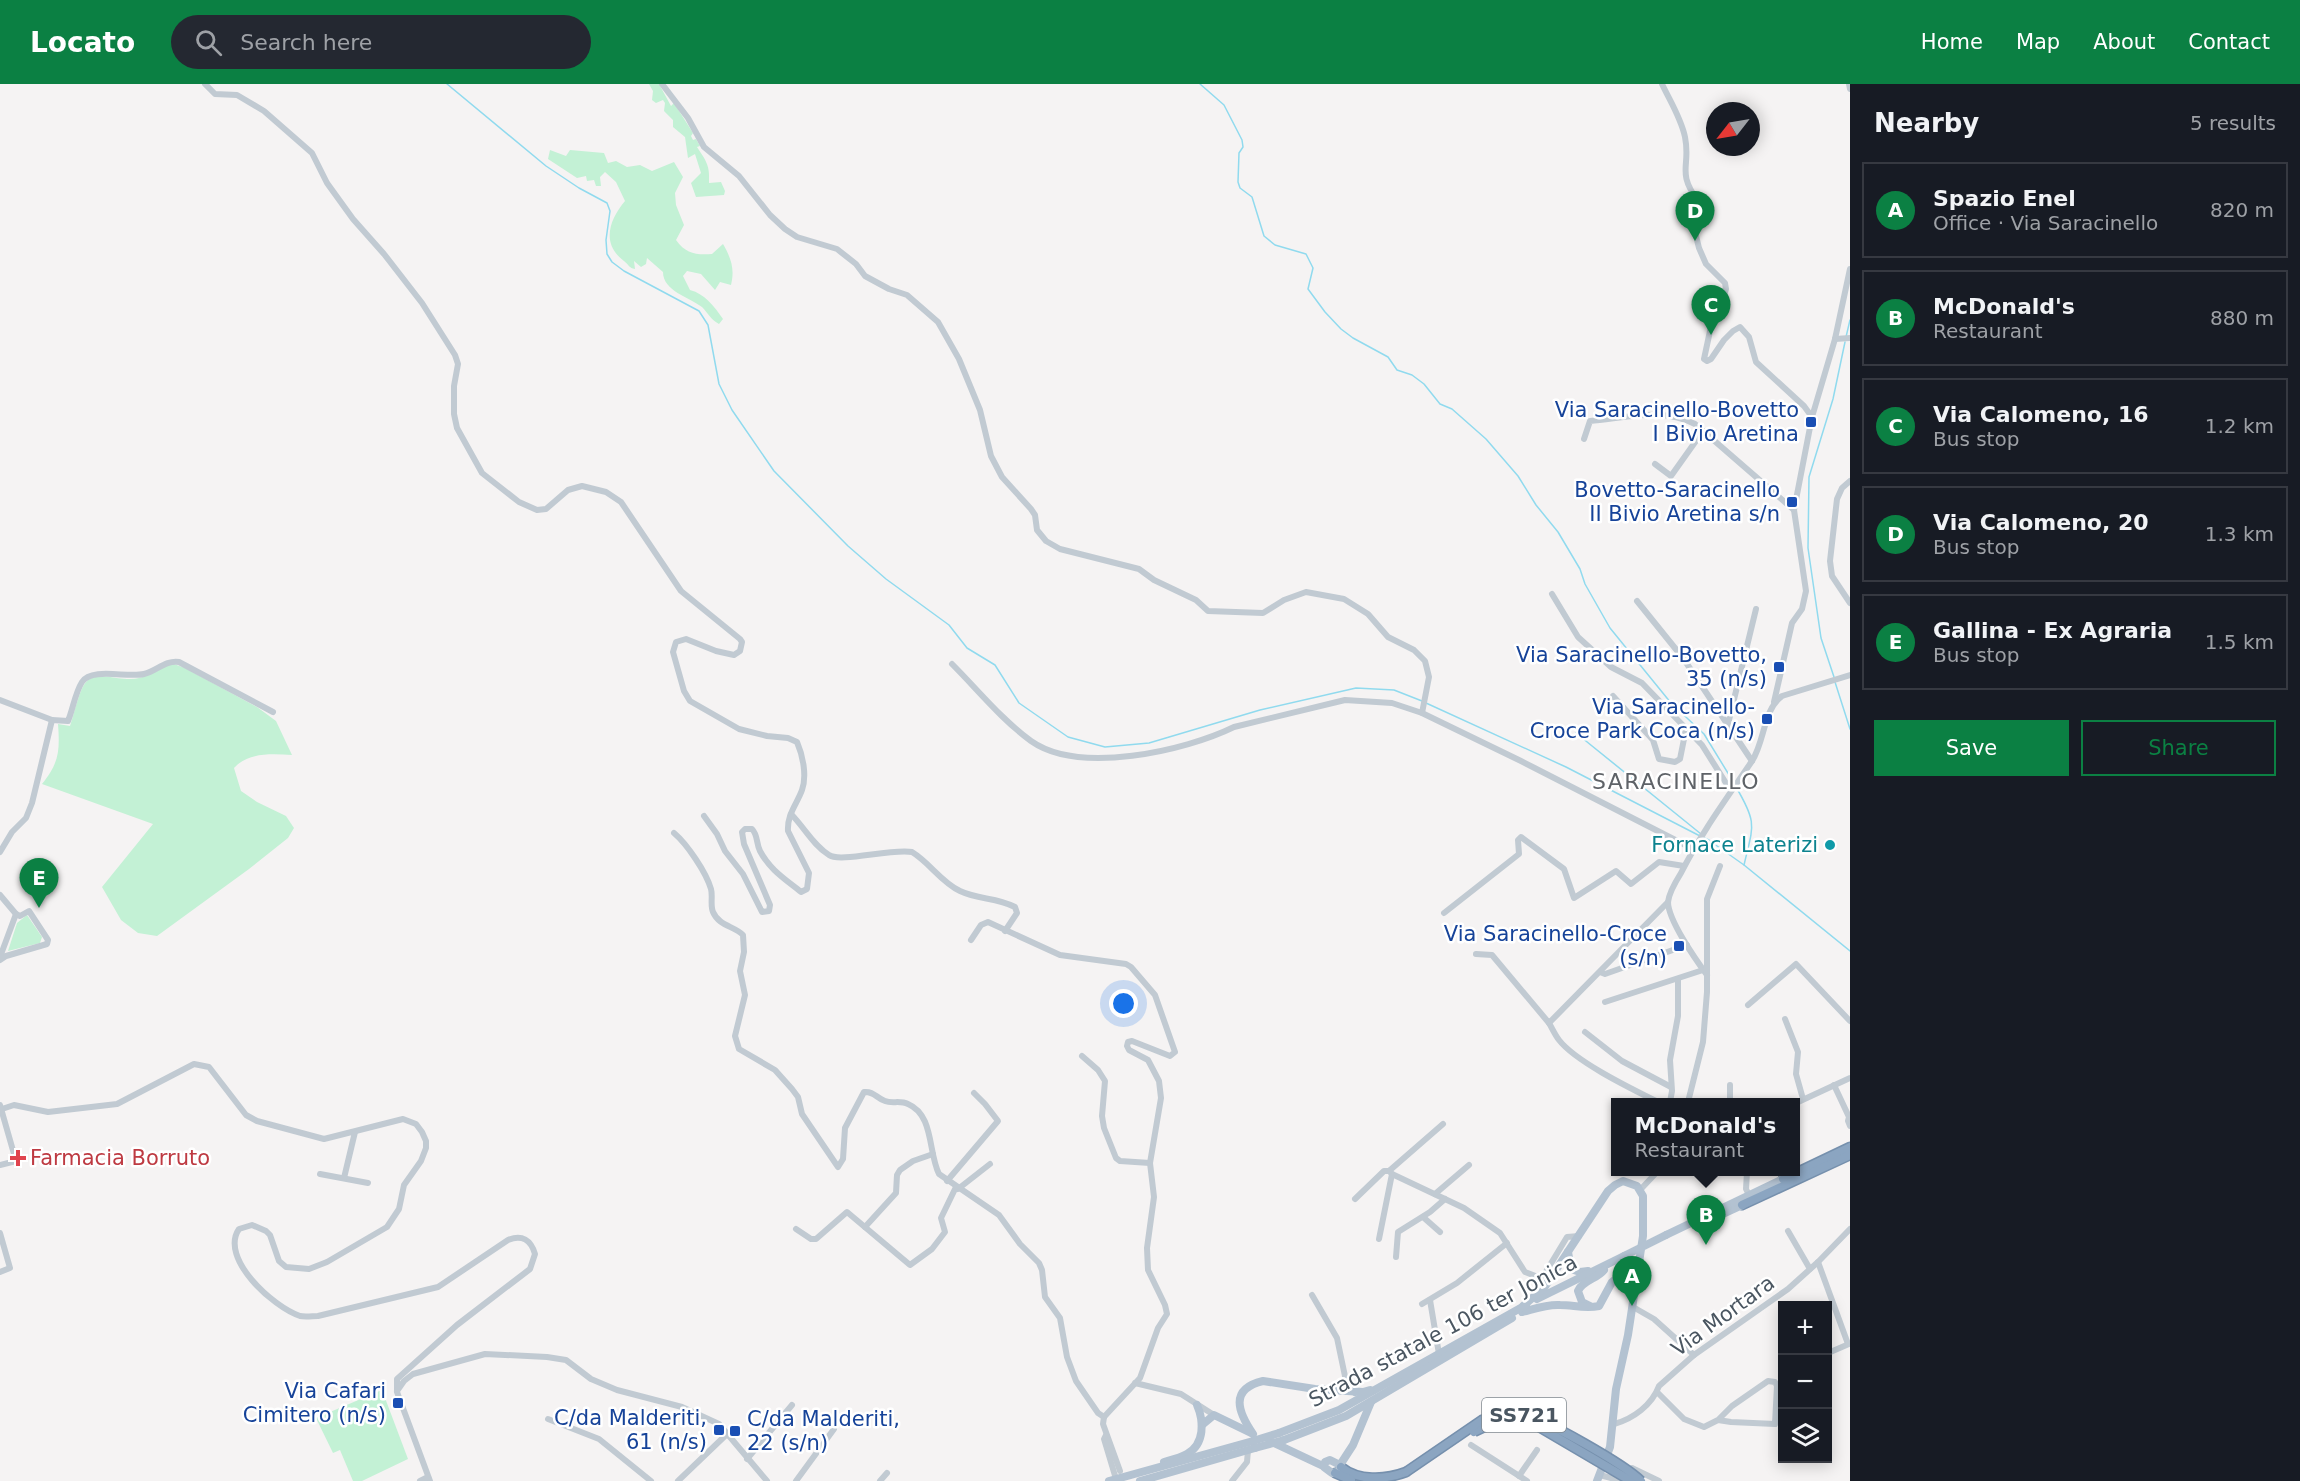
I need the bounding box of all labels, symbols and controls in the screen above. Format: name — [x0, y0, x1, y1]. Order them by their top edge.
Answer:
search box — [171, 15, 591, 69]
text: Locato — [30, 26, 135, 59]
icon: search — [192, 26, 225, 59]
text: Search here — [240, 30, 372, 55]
text: Home — [1921, 30, 1983, 54]
text: Map — [2016, 30, 2060, 54]
text: About — [2093, 30, 2155, 54]
text: Contact — [2188, 30, 2270, 54]
north arrow — [1706, 102, 1760, 156]
text: Nearby — [1874, 108, 1979, 138]
text: 5 results — [2190, 111, 2276, 135]
text: Spazio Enel — [1933, 186, 2076, 211]
pin: D — [1676, 192, 1714, 241]
text: A — [1888, 198, 1903, 222]
text: 820 m — [2210, 198, 2274, 222]
text: Office · Via Saracinello — [1933, 211, 2158, 235]
pin: C — [1692, 286, 1730, 335]
text: McDonald's — [1933, 294, 2075, 319]
text: B — [1888, 306, 1903, 330]
text: 880 m — [2210, 306, 2274, 330]
text: Restaurant — [1933, 319, 2043, 343]
place label: Via Saracinello-Bovetto I Bivio Aretina — [1555, 398, 1799, 446]
text: Via Calomeno, 16 — [1933, 402, 2149, 427]
text: C — [1888, 414, 1903, 438]
text: 1.2 km — [2205, 414, 2274, 438]
marker: Via Saracinello-Bovetto I Bivio Aretina — [1804, 415, 1818, 429]
text: Bus stop — [1933, 427, 2019, 451]
place label: Bovetto-Saracinello II Bivio Aretina s/n — [1574, 478, 1780, 526]
marker: Bovetto-Saracinello II Bivio Aretina s/n — [1785, 495, 1799, 509]
text: Via Calomeno, 20 — [1933, 510, 2149, 535]
text: D — [1887, 522, 1904, 546]
text: 1.3 km — [2205, 522, 2274, 546]
text: Bus stop — [1933, 535, 2019, 559]
text: Gallina - Ex Agraria — [1933, 618, 2172, 643]
text: E — [1889, 630, 1902, 654]
text: 1.5 km — [2205, 630, 2274, 654]
place label: Via Saracinello-Bovetto, 35 (n/s) — [1516, 643, 1767, 691]
text: Bus stop — [1933, 643, 2019, 667]
marker: Via Saracinello-Bovetto, 35 (n/s) — [1772, 660, 1786, 674]
place label: Via Saracinello- Croce Park Coca (n/s) — [1530, 695, 1755, 743]
marker: Via Saracinello- Croce Park Coca (n/s) — [1760, 712, 1774, 726]
button: Save — [1874, 720, 2069, 776]
button: Share — [2081, 720, 2276, 776]
district label: SARACINELLO — [1592, 769, 1760, 794]
place label: Fornace Laterizi — [1651, 833, 1818, 857]
marker: Fornace Laterizi — [1823, 838, 1837, 852]
pin: E — [20, 858, 58, 908]
place label: Via Saracinello-Croce (s/n) — [1444, 922, 1667, 970]
marker: Via Saracinello-Croce (s/n) — [1672, 939, 1686, 953]
your location — [1109, 989, 1138, 1018]
popup — [1611, 1098, 1800, 1176]
text: McDonald's — [1635, 1113, 1776, 1138]
text: Restaurant — [1635, 1138, 1744, 1162]
place label: Farmacia Borruto — [30, 1146, 210, 1170]
marker: Farmacia Borruto — [11, 1151, 25, 1165]
pin: B — [1686, 1196, 1726, 1245]
street label: Strada statale 106 ter Jonica — [1305, 1250, 1581, 1412]
pin: A — [1612, 1256, 1652, 1306]
street label: Via Mortara — [1667, 1271, 1779, 1361]
map controls — [1778, 1301, 1832, 1463]
button: + — [1778, 1301, 1832, 1355]
button: − — [1778, 1355, 1832, 1409]
place label: Via Cafari Cimitero (n/s) — [243, 1379, 386, 1427]
marker: Via Cafari Cimitero (n/s) — [391, 1396, 405, 1410]
road number: SS721 — [1482, 1398, 1566, 1432]
place label: C/da Malderiti, 61 (n/s) — [554, 1406, 707, 1454]
place label: C/da Malderiti, 22 (s/n) — [747, 1407, 900, 1455]
button: layers — [1778, 1409, 1832, 1463]
marker: C/da Malderiti, 61 (n/s) — [712, 1423, 726, 1437]
marker: C/da Malderiti, 22 (s/n) — [728, 1424, 742, 1438]

